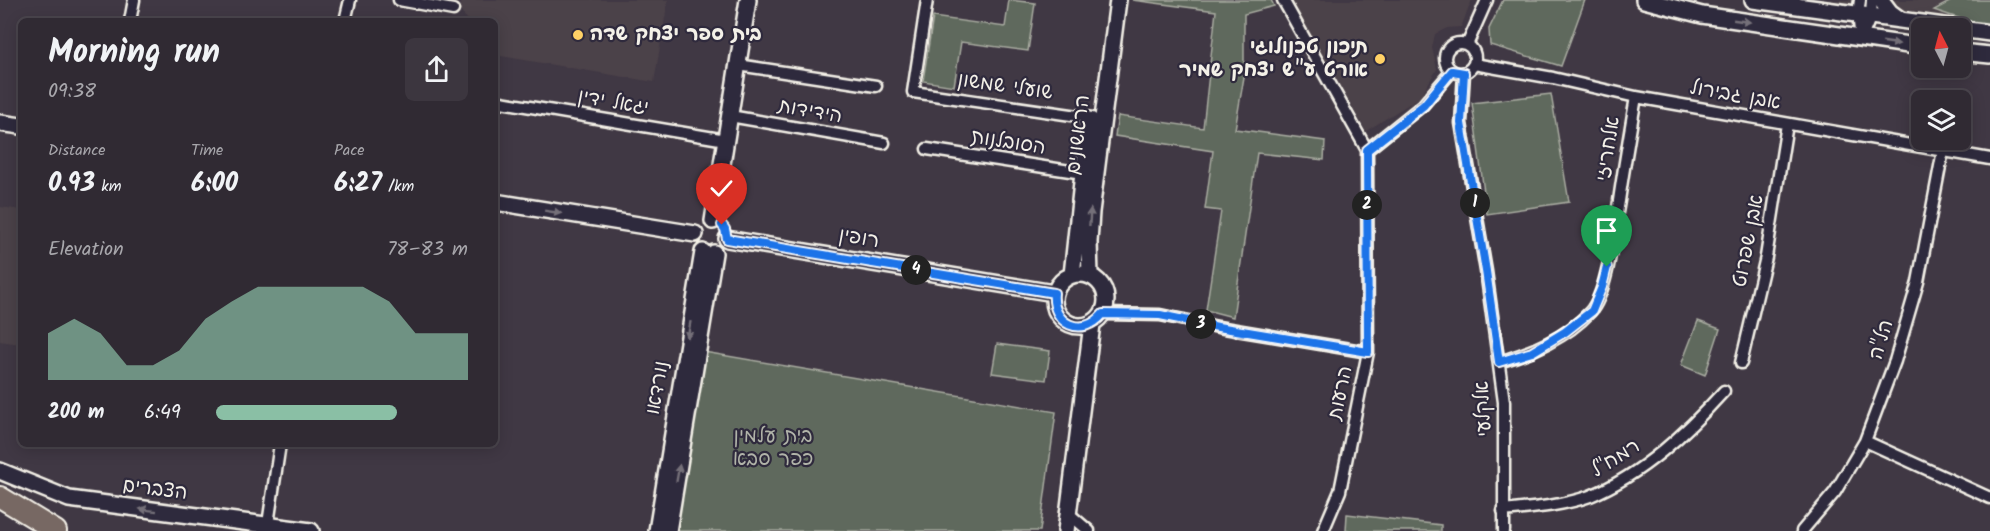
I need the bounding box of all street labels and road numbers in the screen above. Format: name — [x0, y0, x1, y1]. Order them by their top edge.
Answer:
street label: שועלי שמשון — [955, 64, 1055, 110]
street label: אבן גבירול — [1687, 72, 1783, 120]
street label: יגאל ידין — [575, 81, 651, 125]
street label: הידידות — [774, 90, 845, 133]
street label: הראשונים — [1058, 93, 1100, 177]
street label: אלחריזי — [1588, 114, 1630, 184]
street label: הסובלנות — [968, 121, 1048, 165]
street label: אבן שפרוט — [1724, 192, 1774, 290]
street label: רופין — [836, 220, 882, 258]
street label: הל"ה — [1861, 316, 1903, 364]
street label: נורדאו — [638, 359, 678, 417]
street label: הרעות — [1319, 363, 1362, 424]
street label: אלקלעי — [1467, 380, 1501, 438]
street label: רמח"ל — [1585, 431, 1647, 487]
street label: הצברים — [121, 470, 189, 510]

